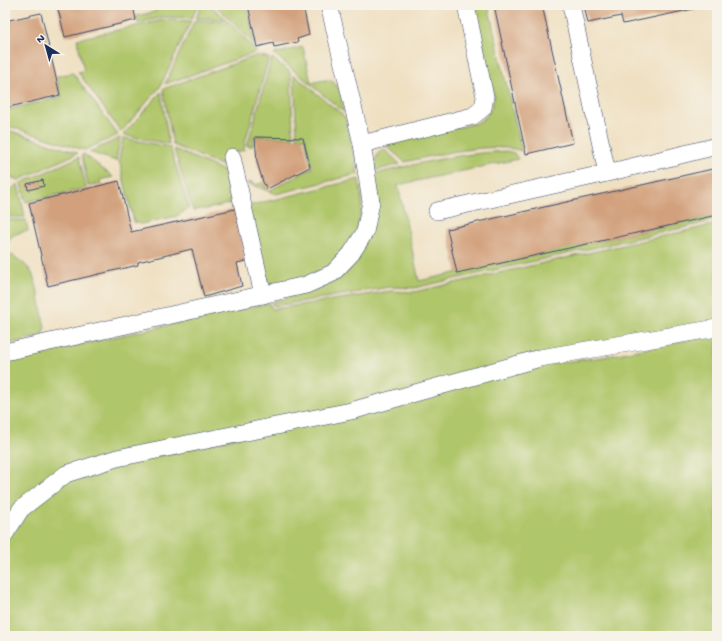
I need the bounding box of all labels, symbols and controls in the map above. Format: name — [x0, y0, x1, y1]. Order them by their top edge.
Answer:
north arrow — [26, 26, 66, 66]
text: N — [35, 33, 48, 47]

